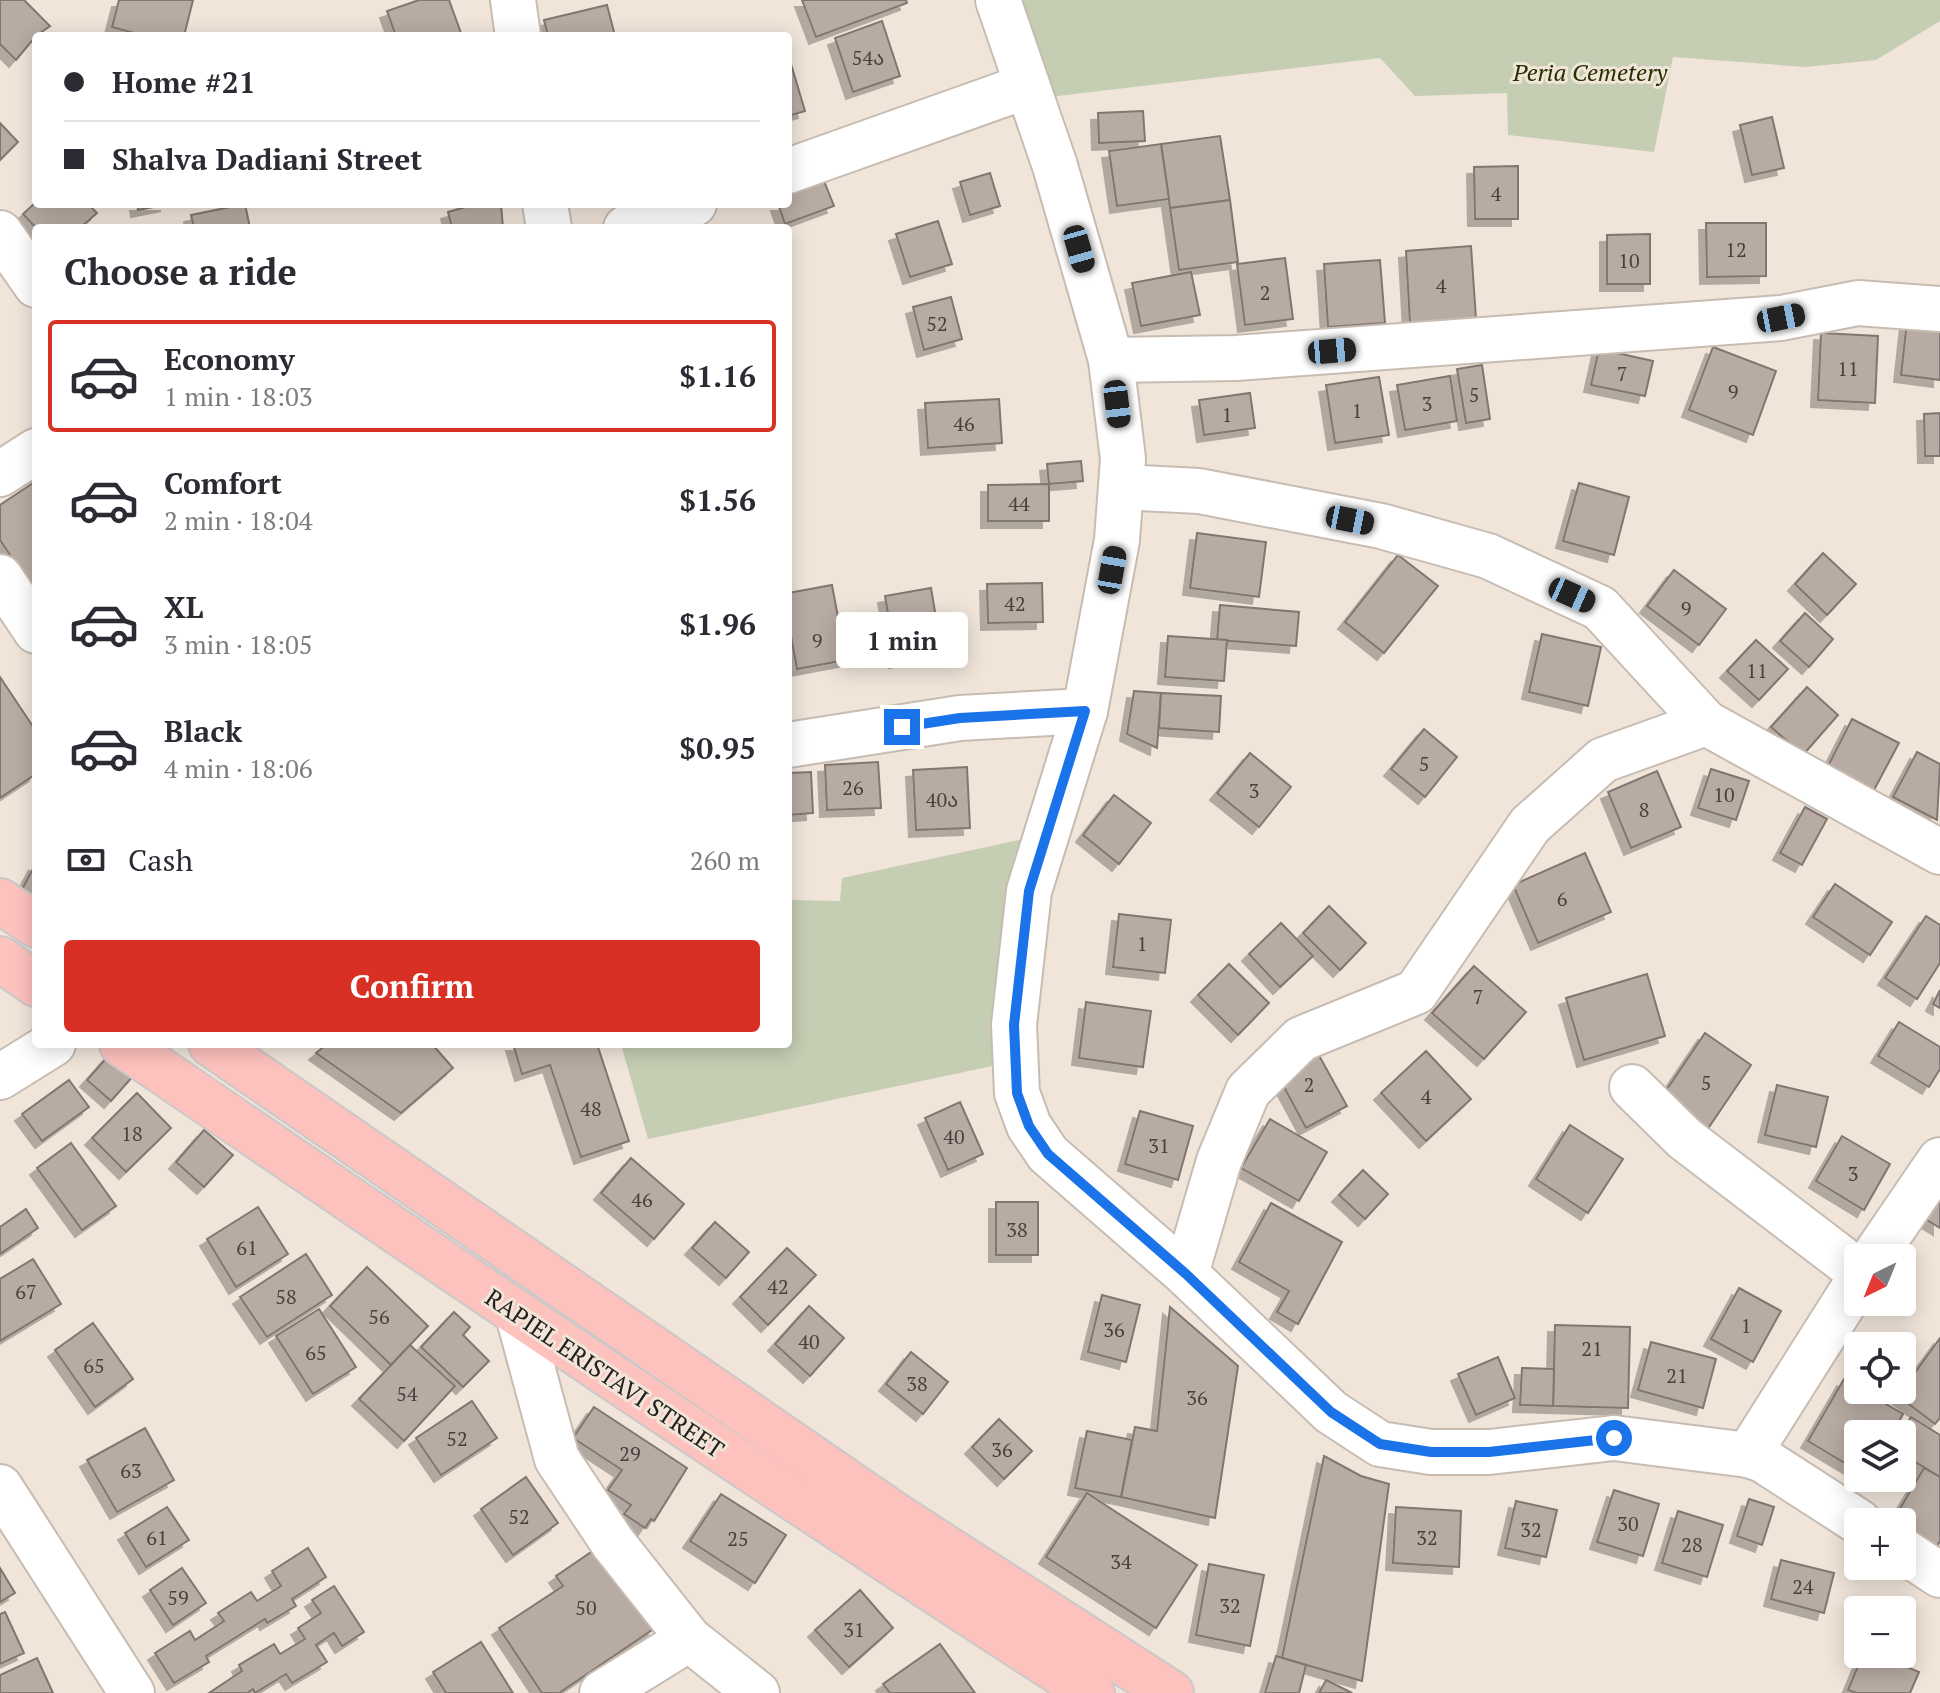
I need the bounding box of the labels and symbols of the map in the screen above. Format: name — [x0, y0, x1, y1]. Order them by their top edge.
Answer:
house number: 54ა — [852, 44, 884, 71]
park label: Peria Cemetery — [1512, 56, 1668, 88]
house number: 4 — [1491, 180, 1502, 207]
car — [1061, 223, 1097, 275]
house number: 12 — [1725, 236, 1747, 263]
house number: 10 — [1618, 247, 1640, 274]
house number: 4 — [1436, 272, 1447, 299]
house number: 2 — [1260, 279, 1270, 306]
car — [1755, 302, 1807, 334]
house number: 52 — [926, 310, 948, 337]
car — [1307, 337, 1357, 365]
house number: 11 — [1837, 355, 1859, 382]
house number: 7 — [1617, 360, 1627, 387]
house number: 9 — [1728, 378, 1738, 405]
car — [1102, 379, 1132, 429]
house number: 5 — [1469, 381, 1479, 408]
house number: 3 — [1422, 390, 1432, 417]
house number: 1 — [1352, 397, 1362, 424]
house number: 1 — [1222, 401, 1232, 428]
house number: 46 — [953, 410, 975, 437]
house number: 44 — [1008, 490, 1030, 517]
car — [1324, 504, 1376, 536]
car — [1096, 544, 1128, 596]
car — [1545, 574, 1599, 616]
house number: 42 — [1004, 590, 1026, 617]
house number: 9 — [1681, 595, 1691, 622]
callout: 1 min — [836, 611, 968, 667]
house number: 9 — [812, 627, 822, 654]
house number: 11 — [1746, 657, 1768, 684]
route end — [884, 709, 920, 745]
house number: 5 — [1419, 750, 1429, 777]
house number: 26 — [842, 774, 864, 801]
house number: 3 — [1249, 777, 1259, 804]
house number: 10 — [1713, 781, 1735, 808]
house number: 40ა — [926, 786, 958, 813]
house number: 8 — [1639, 796, 1649, 823]
house number: 6 — [1557, 885, 1568, 912]
house number: 1 — [1137, 930, 1147, 957]
house number: 7 — [1473, 983, 1483, 1010]
house number: 5 — [1701, 1069, 1711, 1096]
house number: 2 — [1304, 1071, 1314, 1098]
house number: 4 — [1421, 1083, 1432, 1110]
house number: 48 — [580, 1095, 602, 1122]
house number: 18 — [121, 1120, 143, 1147]
house number: 40 — [943, 1123, 965, 1150]
house number: 31 — [1148, 1132, 1170, 1159]
house number: 3 — [1848, 1160, 1858, 1187]
house number: 46 — [631, 1186, 653, 1213]
house number: 38 — [1006, 1216, 1028, 1243]
house number: 61 — [236, 1234, 258, 1261]
north arrow — [1844, 1244, 1916, 1316]
house number: 42 — [767, 1273, 789, 1300]
house number: 67 — [15, 1278, 37, 1305]
street label: RAPIEL ERISTAVI STREET — [479, 1281, 731, 1465]
house number: 58 — [275, 1283, 297, 1310]
house number: 56 — [368, 1303, 390, 1330]
house number: 1 — [1741, 1312, 1751, 1339]
house number: 36 — [1103, 1316, 1125, 1343]
house number: 40 — [798, 1328, 820, 1355]
house number: 21 — [1581, 1335, 1603, 1362]
house number: 65 — [305, 1339, 327, 1366]
house number: 65 — [83, 1352, 105, 1379]
house number: 21 — [1666, 1362, 1688, 1389]
house number: 38 — [906, 1370, 928, 1397]
house number: 54 — [396, 1380, 418, 1407]
house number: 36 — [1186, 1384, 1208, 1411]
route start — [1596, 1420, 1632, 1456]
house number: 52 — [446, 1425, 468, 1452]
house number: 36 — [991, 1436, 1013, 1463]
house number: 29 — [619, 1440, 641, 1467]
house number: 63 — [120, 1457, 142, 1484]
house number: 52 — [508, 1503, 530, 1530]
house number: 30 — [1617, 1510, 1639, 1537]
house number: 32 — [1520, 1516, 1542, 1543]
house number: 61 — [146, 1524, 168, 1551]
house number: 32 — [1416, 1524, 1438, 1551]
house number: 25 — [727, 1525, 749, 1552]
house number: 28 — [1681, 1531, 1703, 1558]
house number: 34 — [1110, 1548, 1132, 1575]
house number: 24 — [1792, 1573, 1814, 1600]
house number: 59 — [167, 1584, 189, 1611]
house number: 32 — [1219, 1592, 1241, 1619]
house number: 50 — [575, 1594, 597, 1621]
house number: 31 — [843, 1616, 865, 1643]

